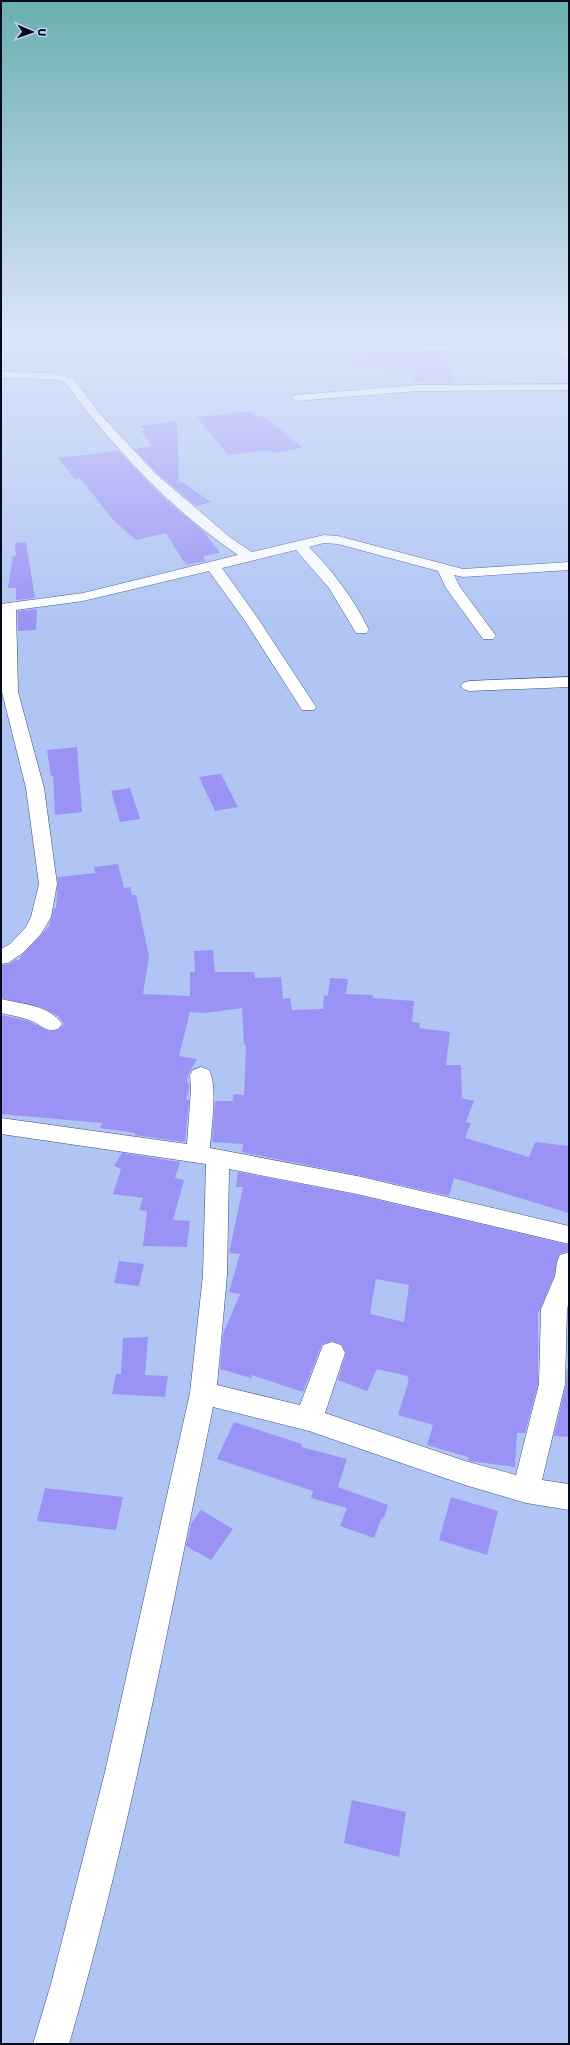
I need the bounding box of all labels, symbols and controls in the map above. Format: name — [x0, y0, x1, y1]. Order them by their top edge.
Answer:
north arrow — [12, 12, 52, 52]
text: U — [35, 28, 48, 37]

